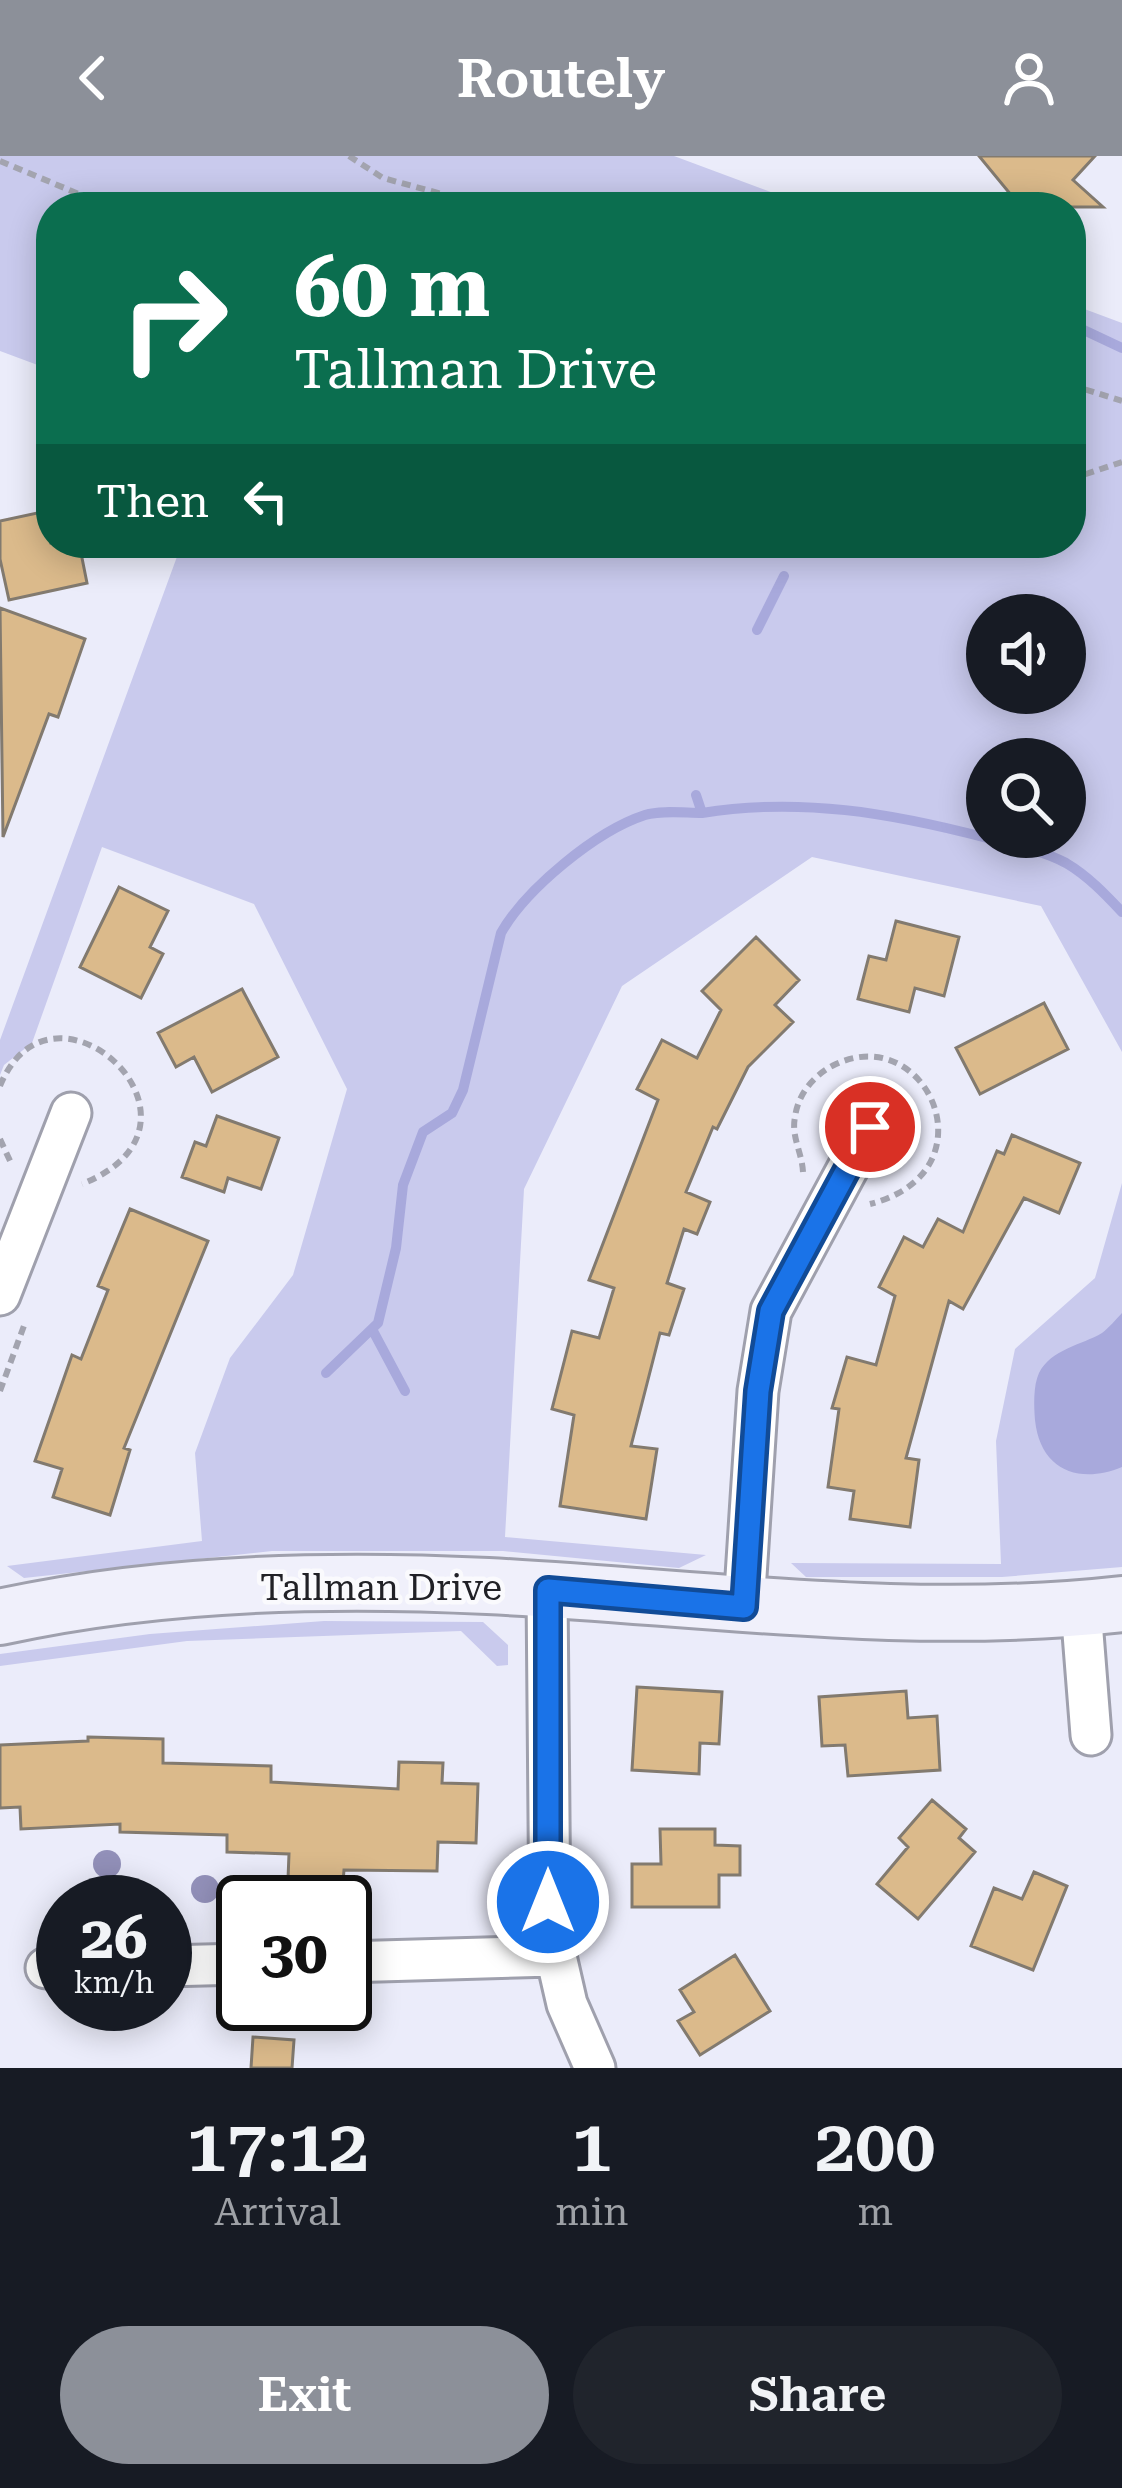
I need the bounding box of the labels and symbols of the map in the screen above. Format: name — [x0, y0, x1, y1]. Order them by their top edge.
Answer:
pin — [819, 1076, 921, 1178]
street label: Tallman Drive — [260, 1567, 502, 1609]
position arrow — [485, 1839, 611, 1965]
speed limit sign: 30 — [216, 1875, 372, 2031]

